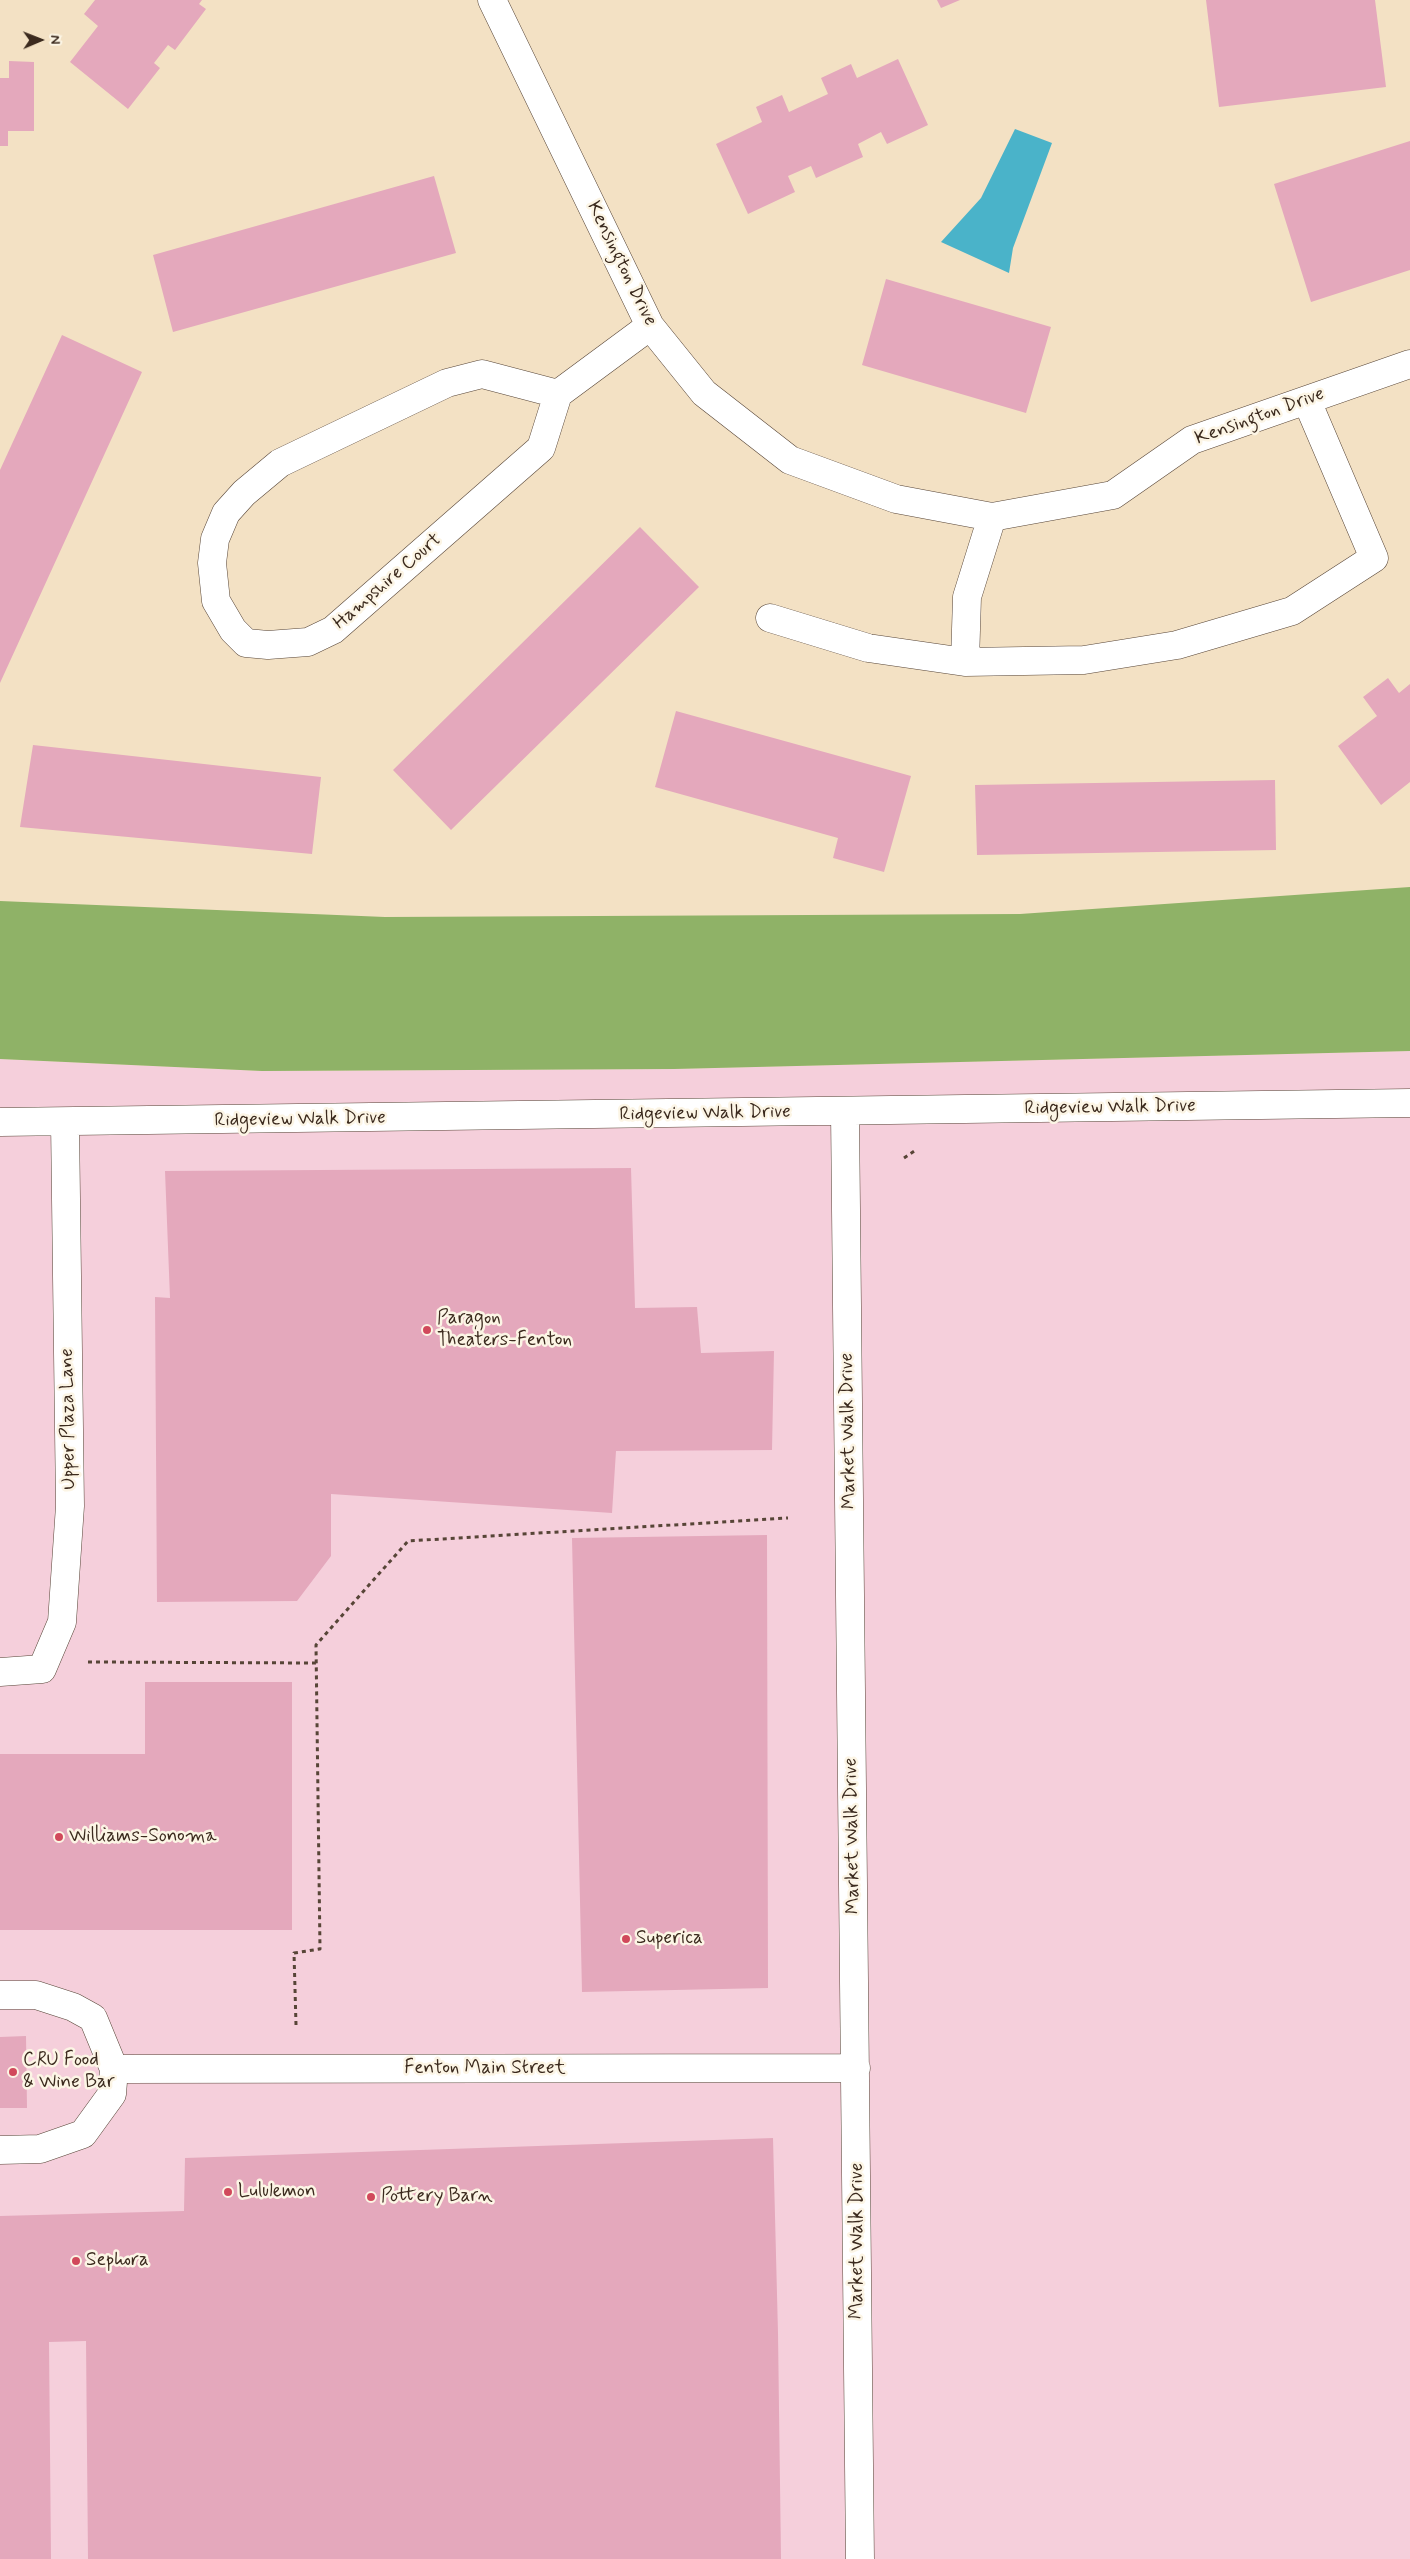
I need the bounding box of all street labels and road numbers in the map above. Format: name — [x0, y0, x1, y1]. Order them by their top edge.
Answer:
street label: Kensington Drive — [581, 198, 661, 330]
street label: Kensington Drive — [1192, 383, 1328, 451]
street label: Hampshire Court — [329, 529, 447, 635]
street label: Ridgeview Walk Drive — [1024, 1095, 1196, 1121]
street label: Ridgeview Walk Drive — [619, 1101, 791, 1127]
street label: Ridgeview Walk Drive — [214, 1107, 386, 1133]
street label: Upper Plaza Lane — [56, 1348, 82, 1490]
street label: Market Walk Drive — [836, 1353, 862, 1509]
street label: Market Walk Drive — [840, 1758, 866, 1914]
street label: Fenton Main Street — [404, 2058, 566, 2080]
street label: Market Walk Drive — [847, 2163, 869, 2319]

